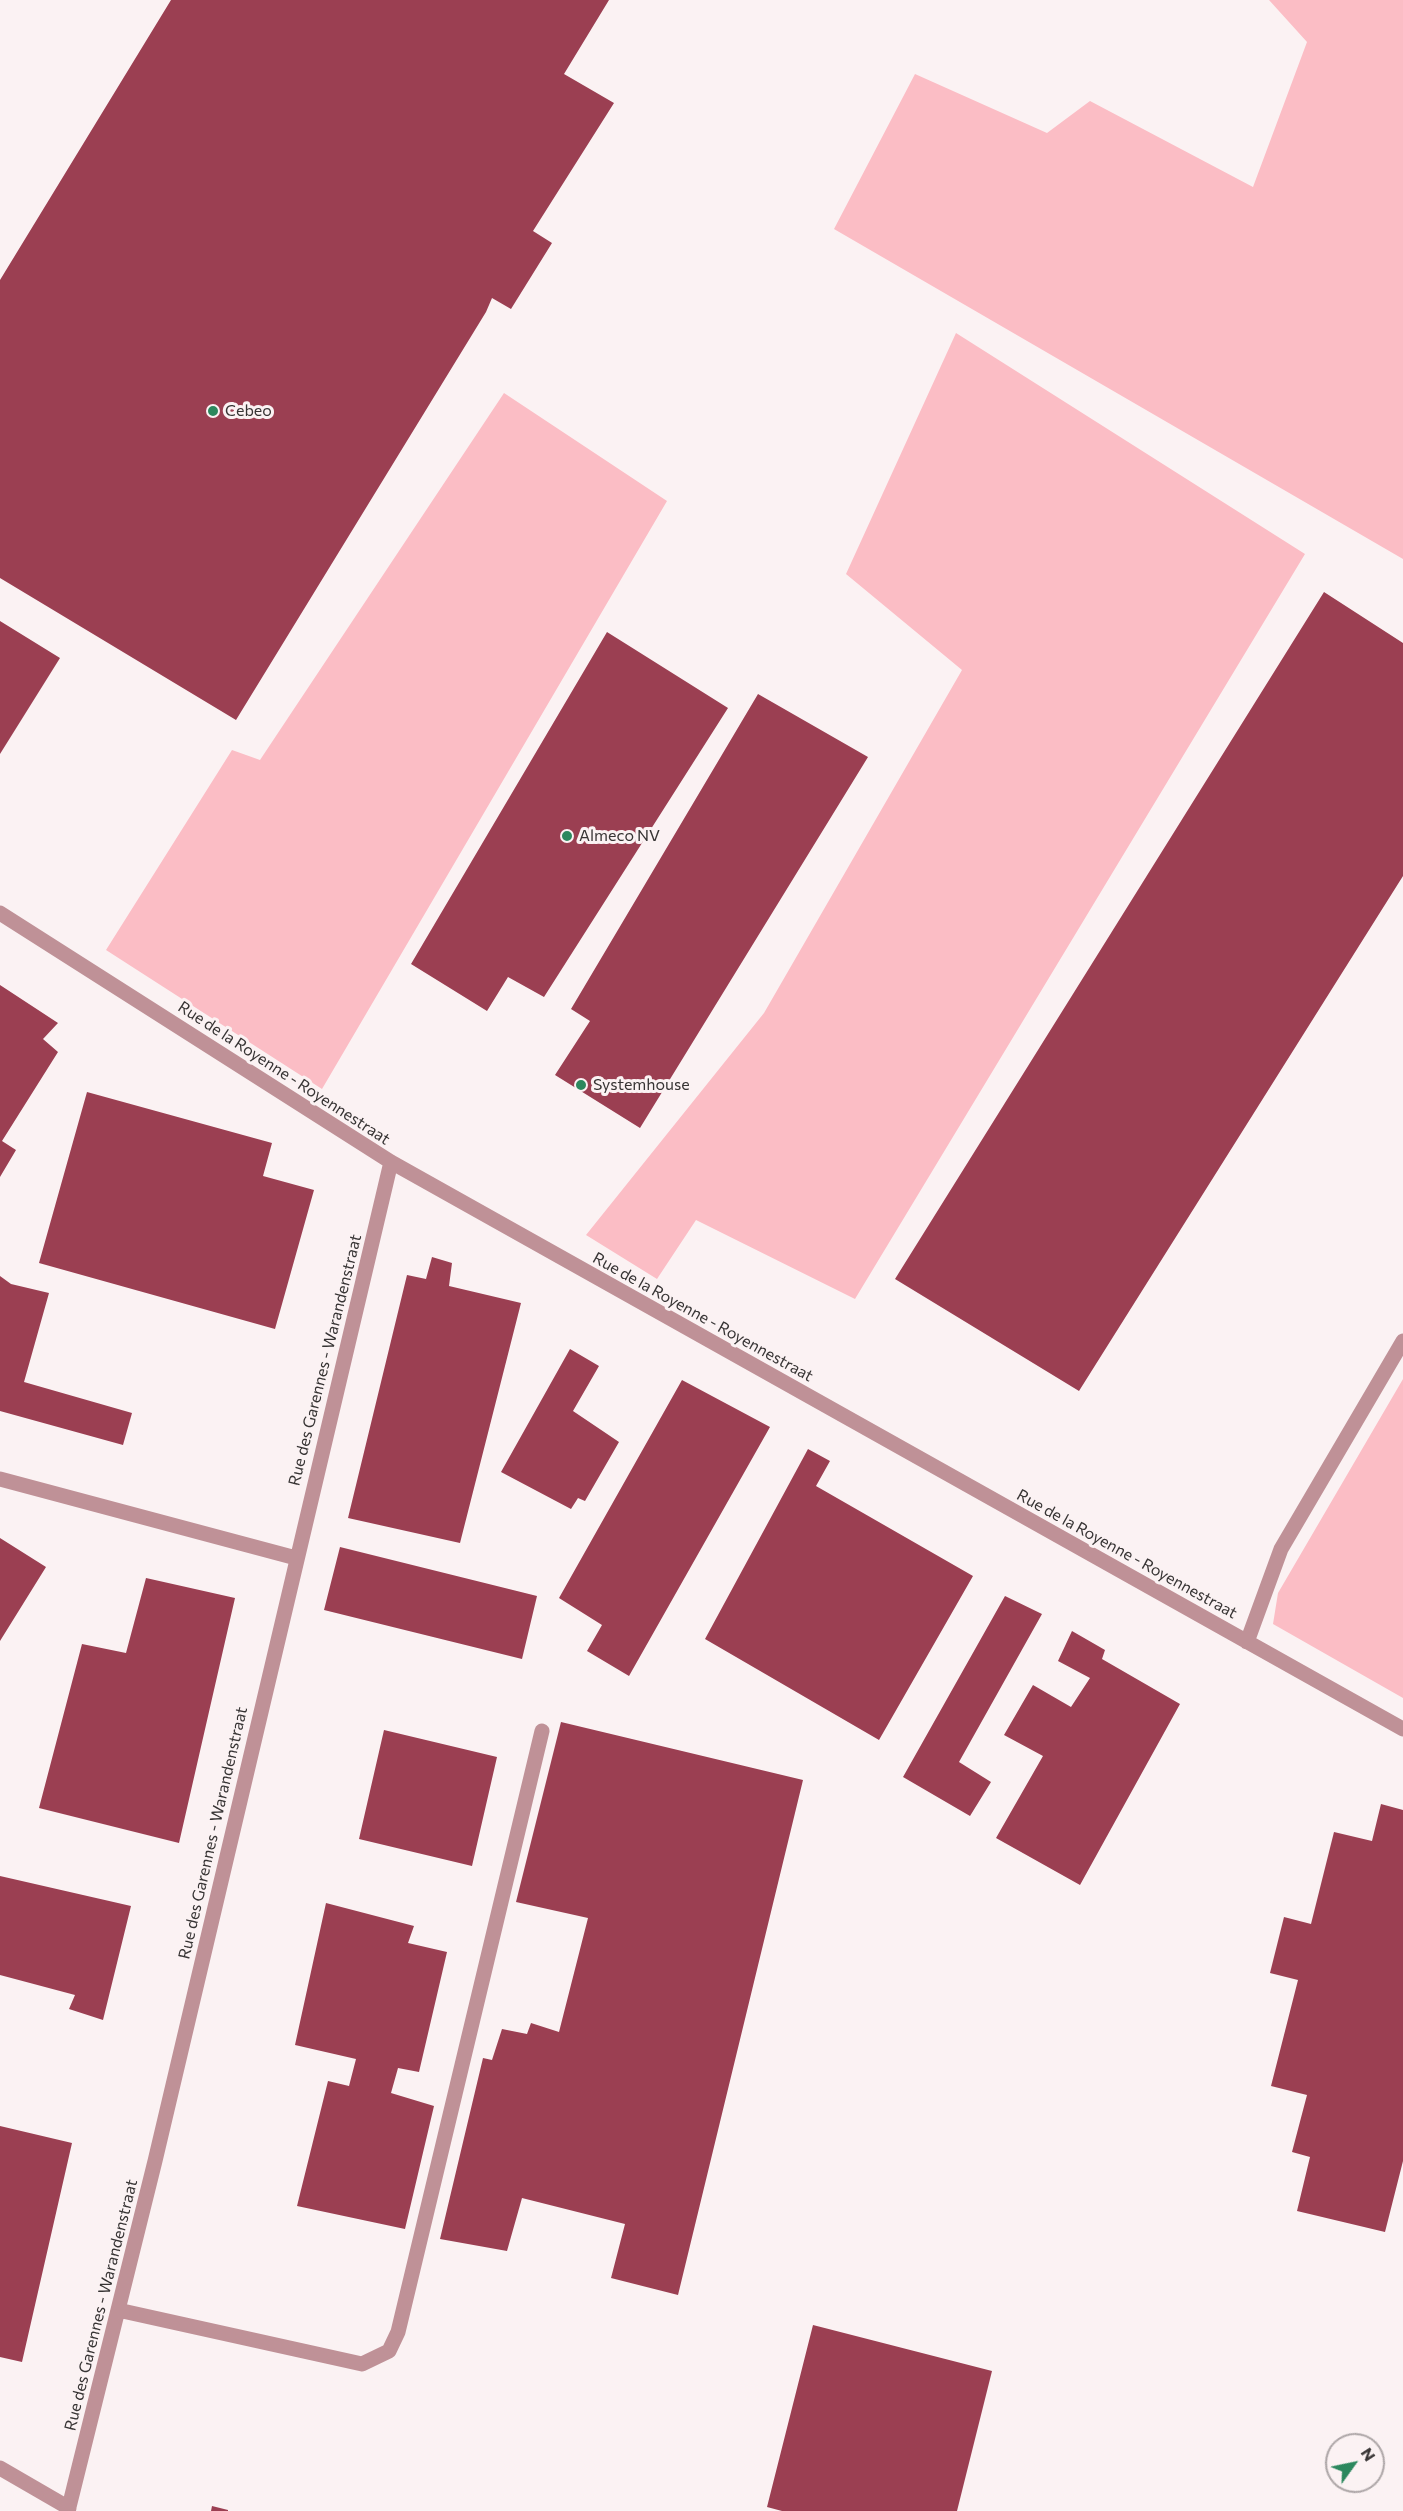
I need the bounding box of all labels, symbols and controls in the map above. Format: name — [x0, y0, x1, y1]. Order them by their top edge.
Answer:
place label: Cebeo — [225, 401, 272, 421]
marker: Cebeo — [206, 404, 220, 418]
place label: Almeco NV — [579, 826, 660, 846]
marker: Almeco NV — [560, 829, 574, 843]
street label: Rue de la Royenne - Royennestraat — [174, 997, 394, 1149]
place label: Systemhouse — [593, 1075, 690, 1095]
marker: Systemhouse — [574, 1078, 588, 1092]
street label: Rue des Garennes - Warandenstraat — [284, 1232, 366, 1488]
street label: Rue de la Royenne - Royennestraat — [590, 1248, 816, 1386]
street label: Rue de la Royenne - Royennestraat — [1014, 1485, 1240, 1623]
street label: Rue des Garennes - Warandenstraat — [175, 1705, 251, 1961]
street label: Rue des Garennes - Warandenstraat — [60, 2177, 142, 2433]
north arrow — [1325, 2433, 1385, 2493]
text: N — [1358, 2444, 1380, 2464]

